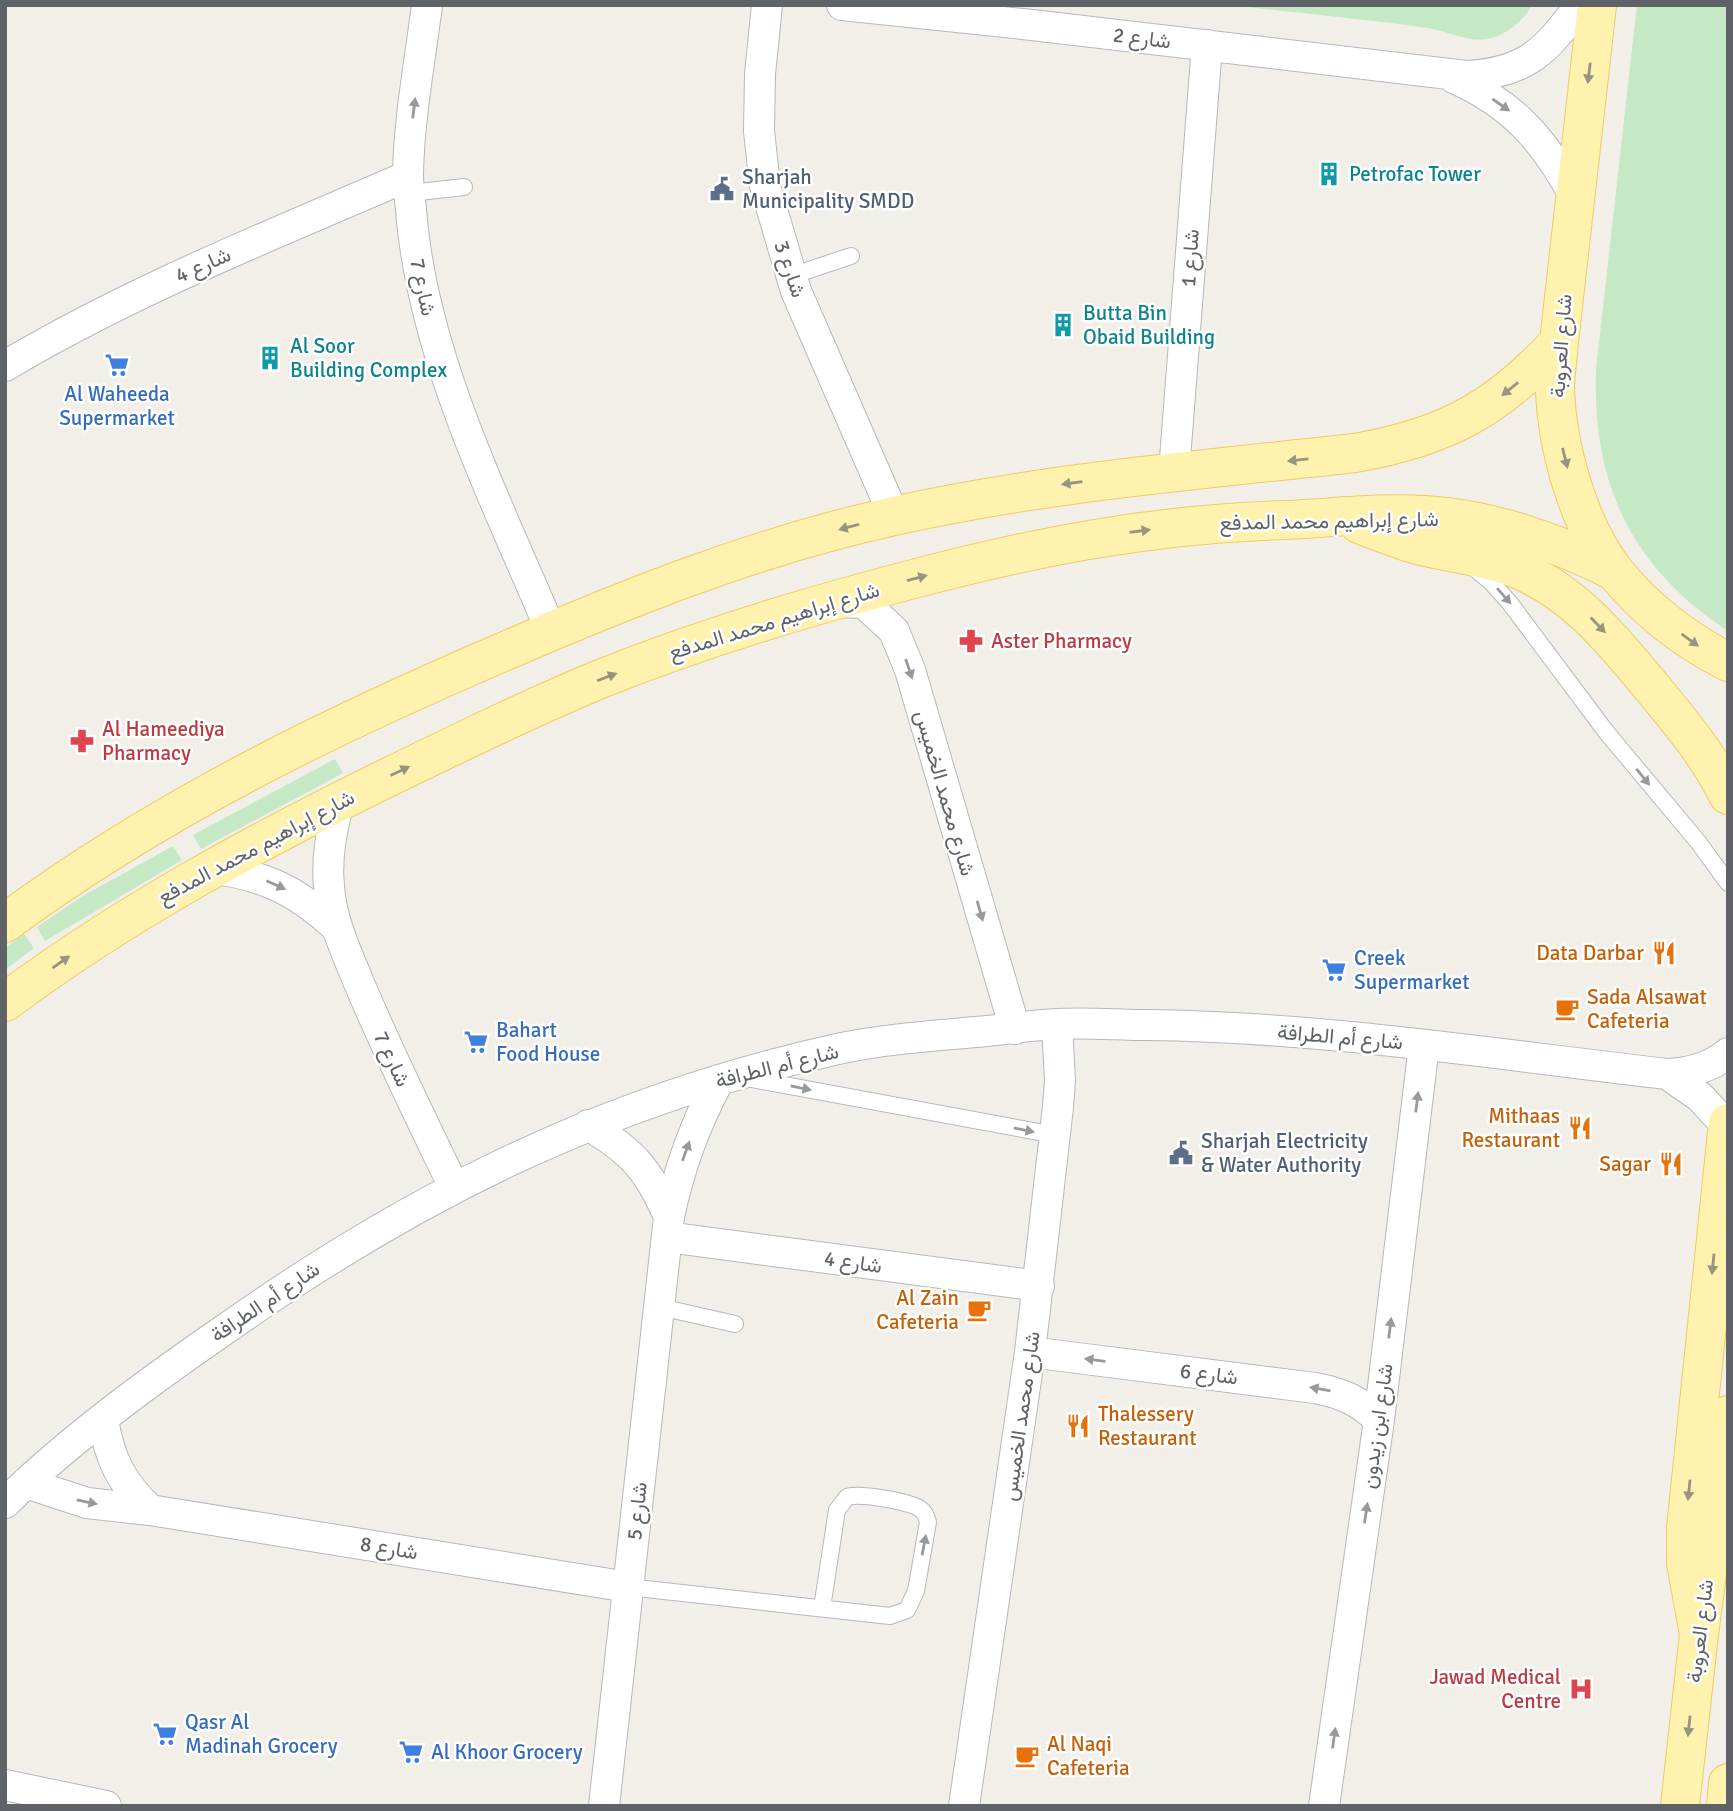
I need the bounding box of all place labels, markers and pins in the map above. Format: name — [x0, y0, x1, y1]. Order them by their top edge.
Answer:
building icon: Petrofac Tower — [1315, 160, 1343, 188]
place label: Petrofac Tower — [1349, 161, 1481, 187]
place label: Sharjah Municipality SMDD — [742, 164, 914, 214]
public building icon: Sharjah Municipality SMDD — [708, 175, 736, 203]
place label: Butta Bin Obaid Building — [1083, 300, 1215, 350]
building icon: Butta Bin Obaid Building — [1049, 311, 1077, 339]
place label: Al Soor Building Complex — [290, 333, 448, 383]
building icon: Al Soor Building Complex — [256, 344, 284, 372]
supermarket icon: Al Waheeda Supermarket — [103, 351, 131, 379]
place label: Al Waheeda Supermarket — [59, 381, 175, 431]
pharmacy icon: Aster Pharmacy — [957, 627, 985, 655]
place label: Aster Pharmacy — [991, 628, 1132, 654]
place label: Al Hameediya Pharmacy — [102, 716, 225, 766]
pharmacy icon: Al Hameediya Pharmacy — [68, 727, 96, 755]
restaurant icon: Data Darbar — [1650, 939, 1678, 967]
place label: Data Darbar — [1536, 940, 1644, 966]
place label: Creek Supermarket — [1354, 945, 1470, 995]
supermarket icon: Creek Supermarket — [1320, 956, 1348, 984]
place label: Sada Alsawat Cafeteria — [1587, 984, 1707, 1034]
cafe icon: Sada Alsawat Cafeteria — [1553, 995, 1581, 1023]
place label: Bahart Food House — [496, 1017, 600, 1067]
supermarket icon: Bahart Food House — [462, 1028, 490, 1056]
place label: Mithaas Restaurant — [1461, 1103, 1560, 1153]
restaurant icon: Mithaas Restaurant — [1566, 1114, 1594, 1142]
place label: Sharjah Electricity & Water Authority — [1201, 1128, 1368, 1178]
public building icon: Sharjah Electricity & Water Authority — [1167, 1139, 1195, 1167]
restaurant icon: Sagar — [1657, 1150, 1685, 1178]
place label: Sagar — [1599, 1151, 1651, 1177]
place label: Al Zain Cafeteria — [876, 1285, 959, 1335]
cafe icon: Al Zain Cafeteria — [965, 1296, 993, 1324]
place label: Thalessery Restaurant — [1098, 1401, 1197, 1451]
restaurant icon: Thalessery Restaurant — [1064, 1412, 1092, 1440]
place label: Jawad Medical Centre — [1430, 1664, 1561, 1714]
hospital icon: Jawad Medical Centre — [1567, 1675, 1595, 1703]
place label: Qasr Al Madinah Grocery — [185, 1709, 338, 1759]
supermarket icon: Qasr Al Madinah Grocery — [151, 1720, 179, 1748]
place label: Al Naqi Cafeteria — [1047, 1731, 1130, 1781]
supermarket icon: Al Khoor Grocery — [397, 1738, 425, 1766]
place label: Al Khoor Grocery — [431, 1739, 583, 1765]
cafe icon: Al Naqi Cafeteria — [1013, 1742, 1041, 1770]

